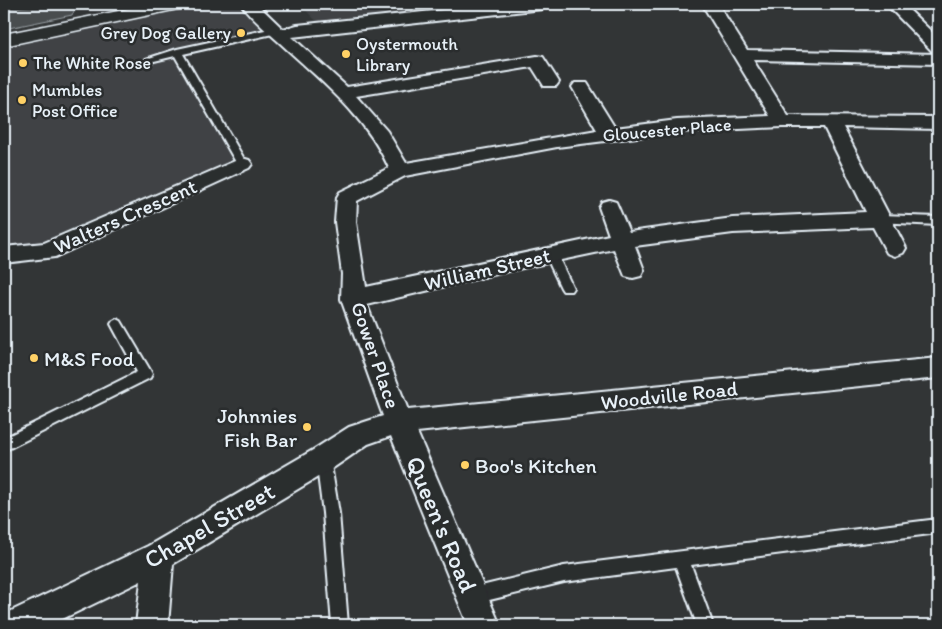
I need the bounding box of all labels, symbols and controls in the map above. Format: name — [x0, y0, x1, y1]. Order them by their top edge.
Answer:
place label: Grey Dog Gallery — [100, 22, 232, 44]
marker: Grey Dog Gallery — [235, 27, 247, 39]
place label: Oystermouth Library — [356, 33, 458, 76]
marker: Oystermouth Library — [340, 48, 352, 60]
place label: The White Rose — [33, 52, 151, 74]
marker: The White Rose — [17, 57, 29, 69]
place label: Mumbles Post Office — [32, 79, 118, 122]
marker: Mumbles Post Office — [16, 94, 28, 106]
street label: Gloucester Place — [602, 113, 732, 147]
street label: Walters Crescent — [49, 173, 201, 259]
street label: William Street — [421, 242, 553, 296]
street label: Gower Place — [346, 299, 406, 411]
place label: M&S Food — [44, 346, 135, 371]
marker: M&S Food — [28, 352, 40, 364]
street label: Woodville Road — [599, 375, 739, 415]
place label: Johnnies Fish Bar — [217, 403, 298, 452]
marker: Johnnies Fish Bar — [301, 421, 313, 433]
street label: Queen's Road — [400, 451, 484, 597]
place label: Boo's Kitchen — [475, 453, 597, 478]
marker: Boo's Kitchen — [459, 459, 471, 471]
street label: Chapel Street — [138, 476, 280, 574]

